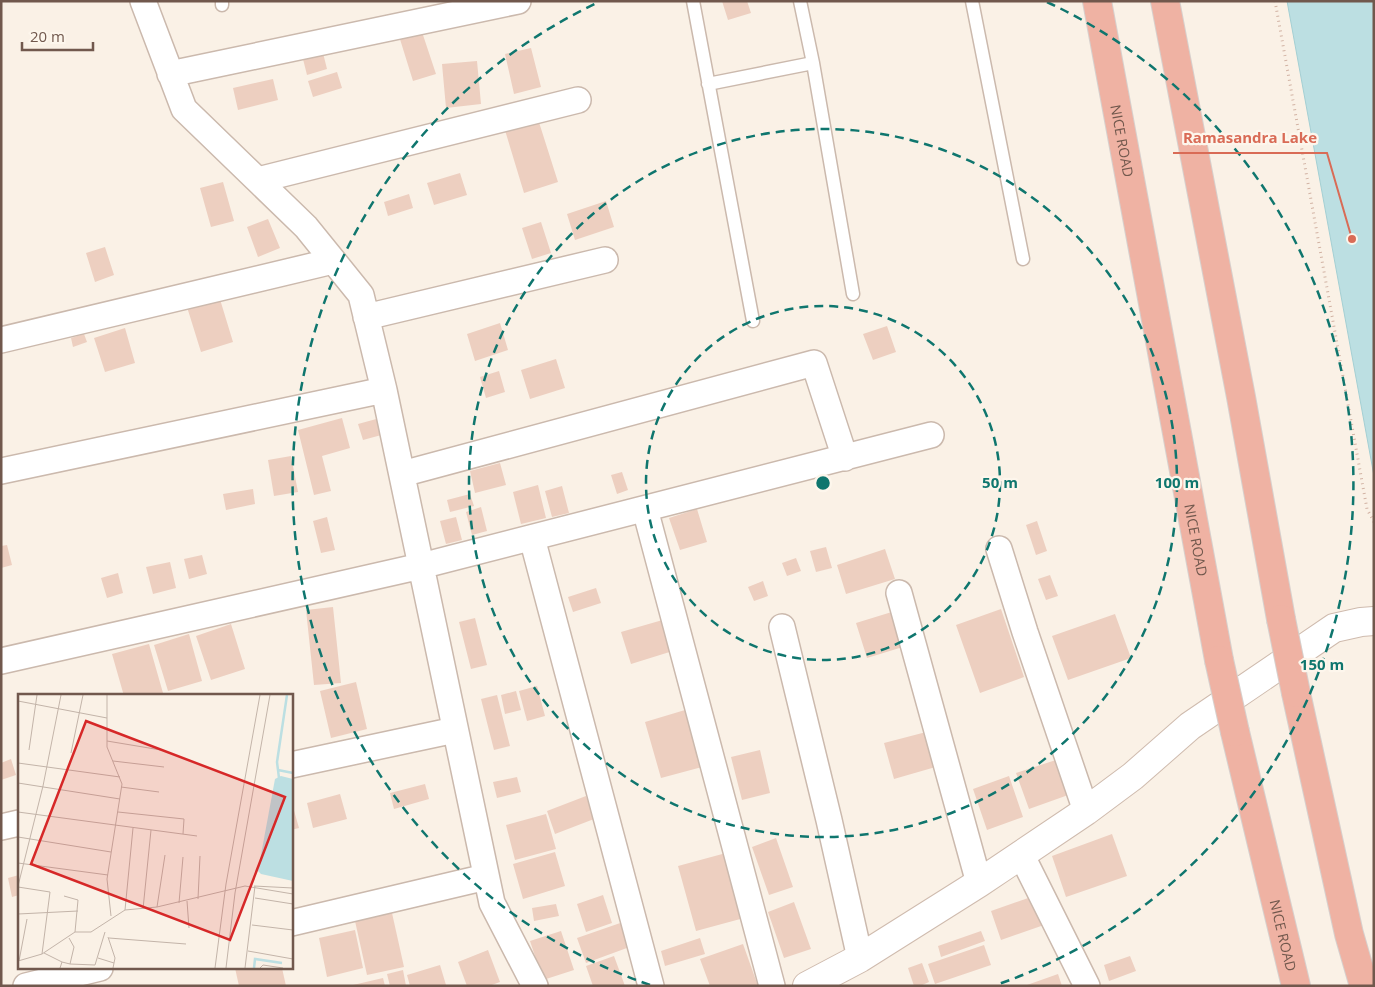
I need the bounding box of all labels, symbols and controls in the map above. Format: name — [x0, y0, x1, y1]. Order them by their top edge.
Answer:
scale bar — [22, 20, 94, 52]
text: 20 m — [30, 26, 65, 46]
street label: NICE ROAD — [1107, 103, 1139, 178]
callout: Ramasandra Lake — [1173, 123, 1327, 153]
text: Ramasandra Lake — [1183, 127, 1317, 147]
text: 50 m — [982, 472, 1018, 492]
text: 100 m — [1155, 472, 1199, 492]
centre of rings — [814, 474, 832, 492]
street label: NICE ROAD — [1181, 502, 1213, 578]
text: 150 m — [1300, 654, 1344, 674]
inset map — [18, 694, 292, 970]
street label: NICE ROAD — [1266, 897, 1302, 973]

